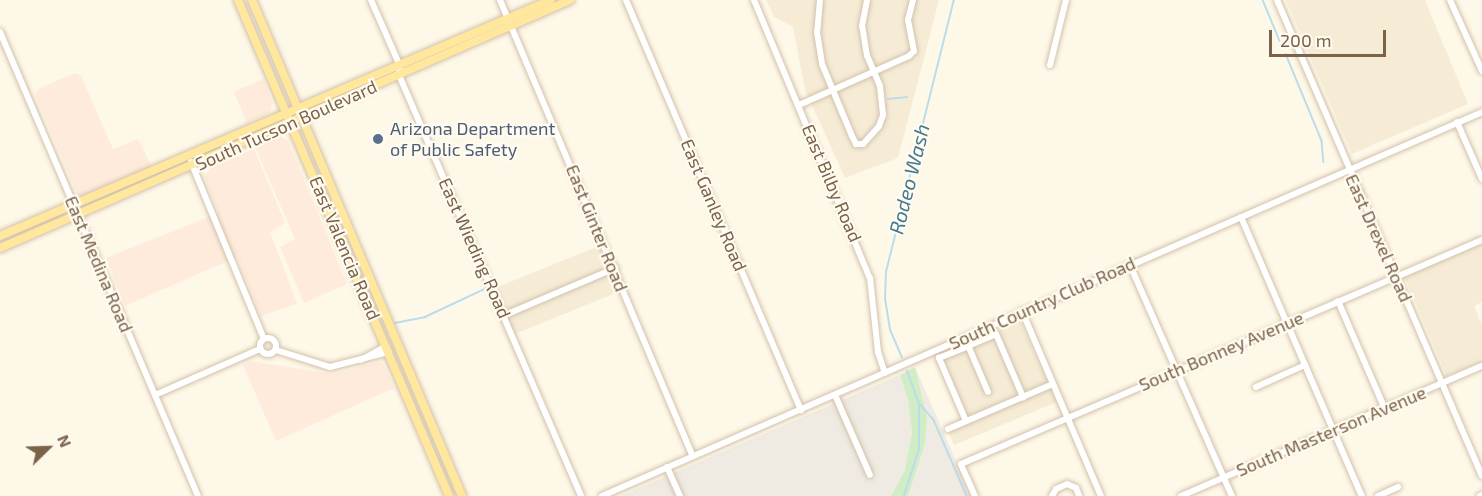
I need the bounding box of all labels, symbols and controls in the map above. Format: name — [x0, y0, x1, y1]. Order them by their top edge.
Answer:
scale bar — [1272, 18, 1389, 56]
text: 200 m — [1280, 29, 1332, 51]
street label: South Tucson Boulevard — [192, 75, 380, 175]
place label: Arizona Department of Public Safety — [390, 118, 555, 160]
street label: East Bilby Road — [797, 121, 867, 245]
water label: Rodeo Wash — [884, 121, 934, 237]
marker: Arizona Department of Public Safety — [371, 132, 385, 146]
street label: East Ganley Road — [676, 136, 752, 274]
street label: East Ginter Road — [562, 161, 632, 295]
street label: East Drexel Road — [1341, 170, 1417, 306]
street label: East Valencia Road — [305, 173, 385, 323]
street label: East Wieding Road — [434, 174, 516, 322]
street label: East Medina Road — [61, 193, 137, 335]
street label: South Country Club Road — [945, 252, 1139, 354]
street label: South Bonney Avenue — [1135, 306, 1307, 396]
street label: South Masterson Avenue — [1233, 381, 1429, 481]
north arrow — [18, 418, 78, 478]
text: N — [54, 432, 76, 450]

